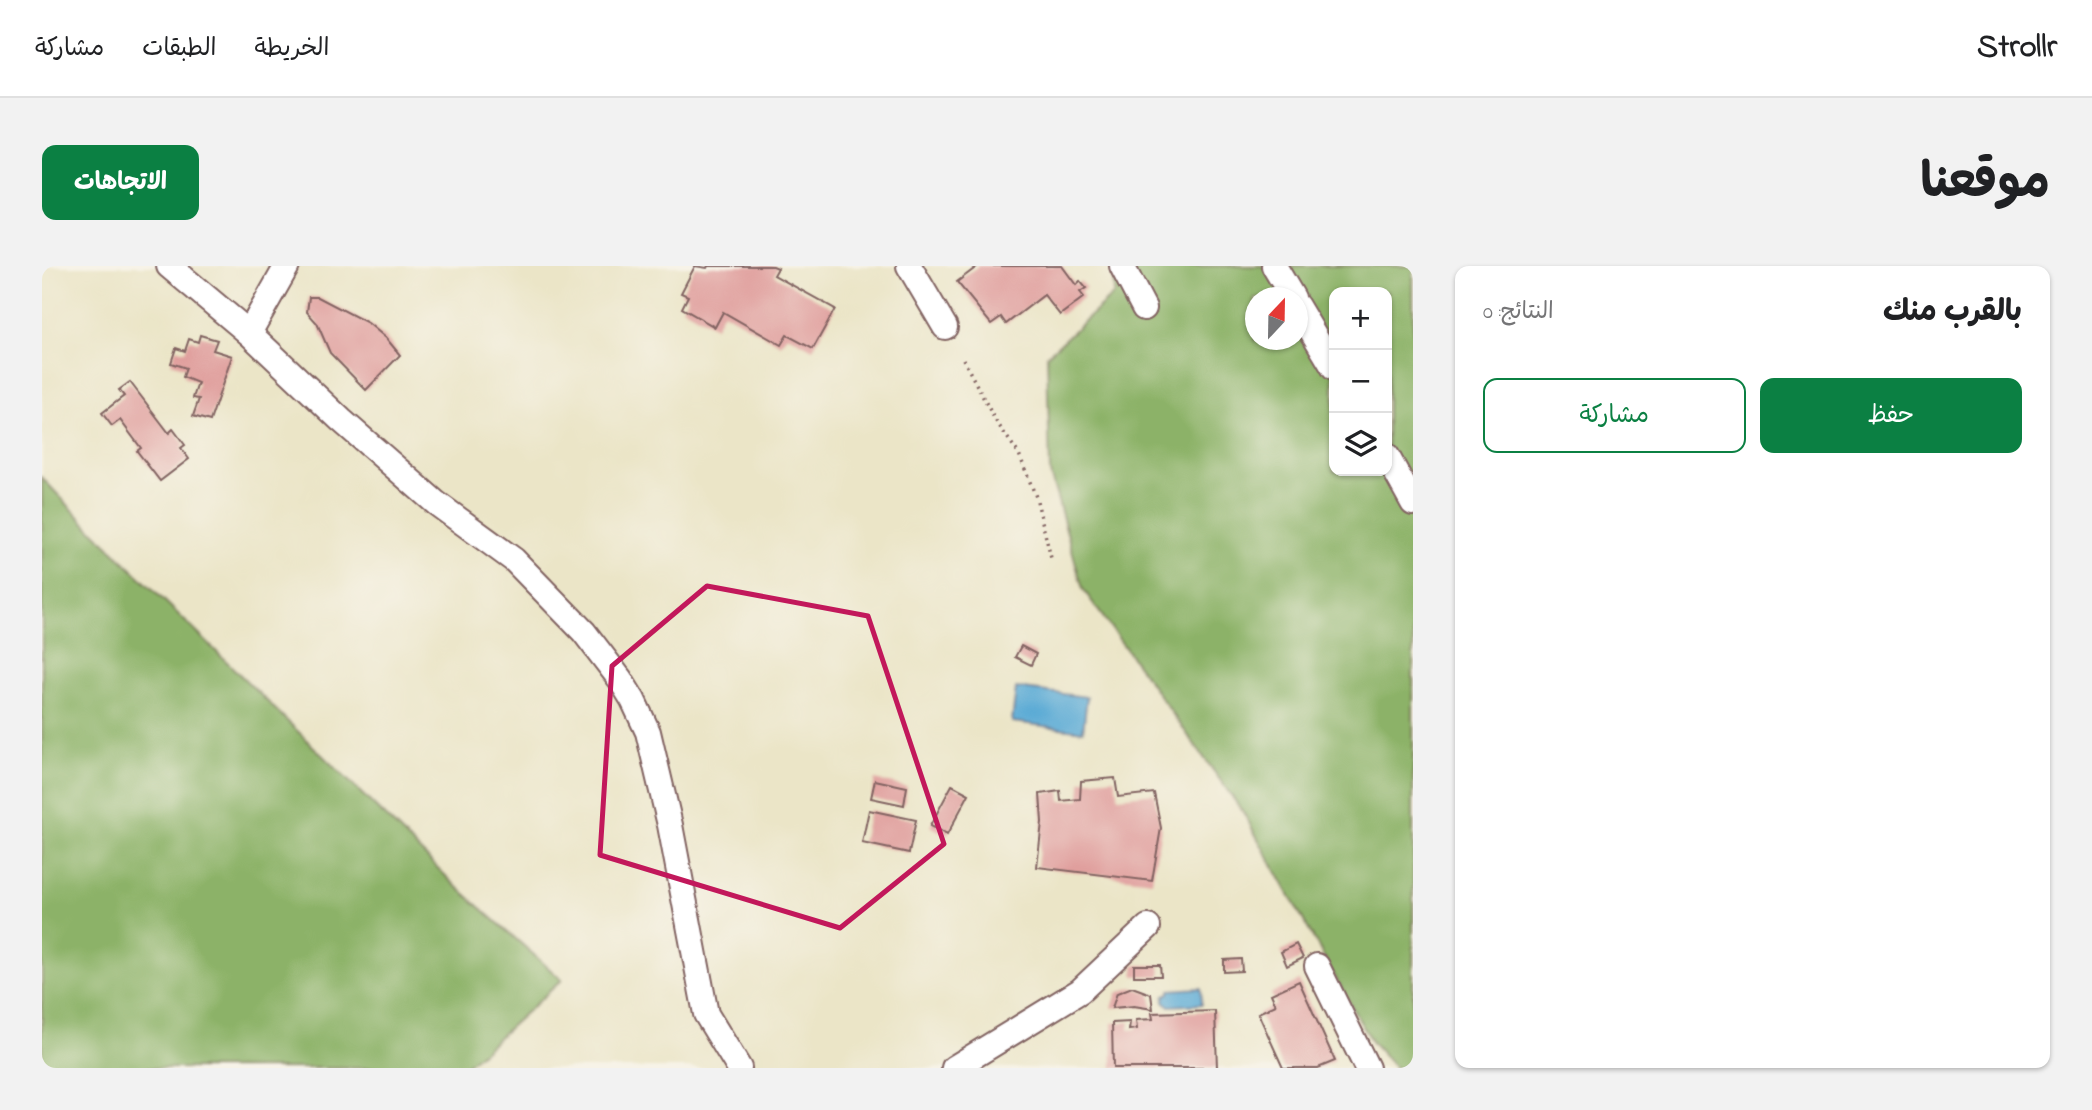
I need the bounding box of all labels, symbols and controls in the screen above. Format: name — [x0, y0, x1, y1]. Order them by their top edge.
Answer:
text: Strollr — [1977, 24, 2057, 72]
text: مشاركة — [35, 32, 104, 67]
text: الطبقات — [142, 32, 217, 67]
text: الخريطة — [255, 32, 329, 67]
button: الاتجاهات — [42, 145, 199, 220]
text: موقعنا — [1920, 148, 2050, 220]
north arrow — [1245, 287, 1308, 350]
map controls — [1329, 287, 1392, 476]
button: + — [1329, 287, 1392, 350]
text: بالقرب منك — [1883, 291, 2022, 335]
text: النتائج: 0 — [1483, 296, 1554, 329]
button: − — [1329, 350, 1392, 413]
button: مشاركة — [1483, 378, 1746, 453]
button: حفظ — [1760, 378, 2022, 453]
button: layers — [1329, 413, 1392, 476]

